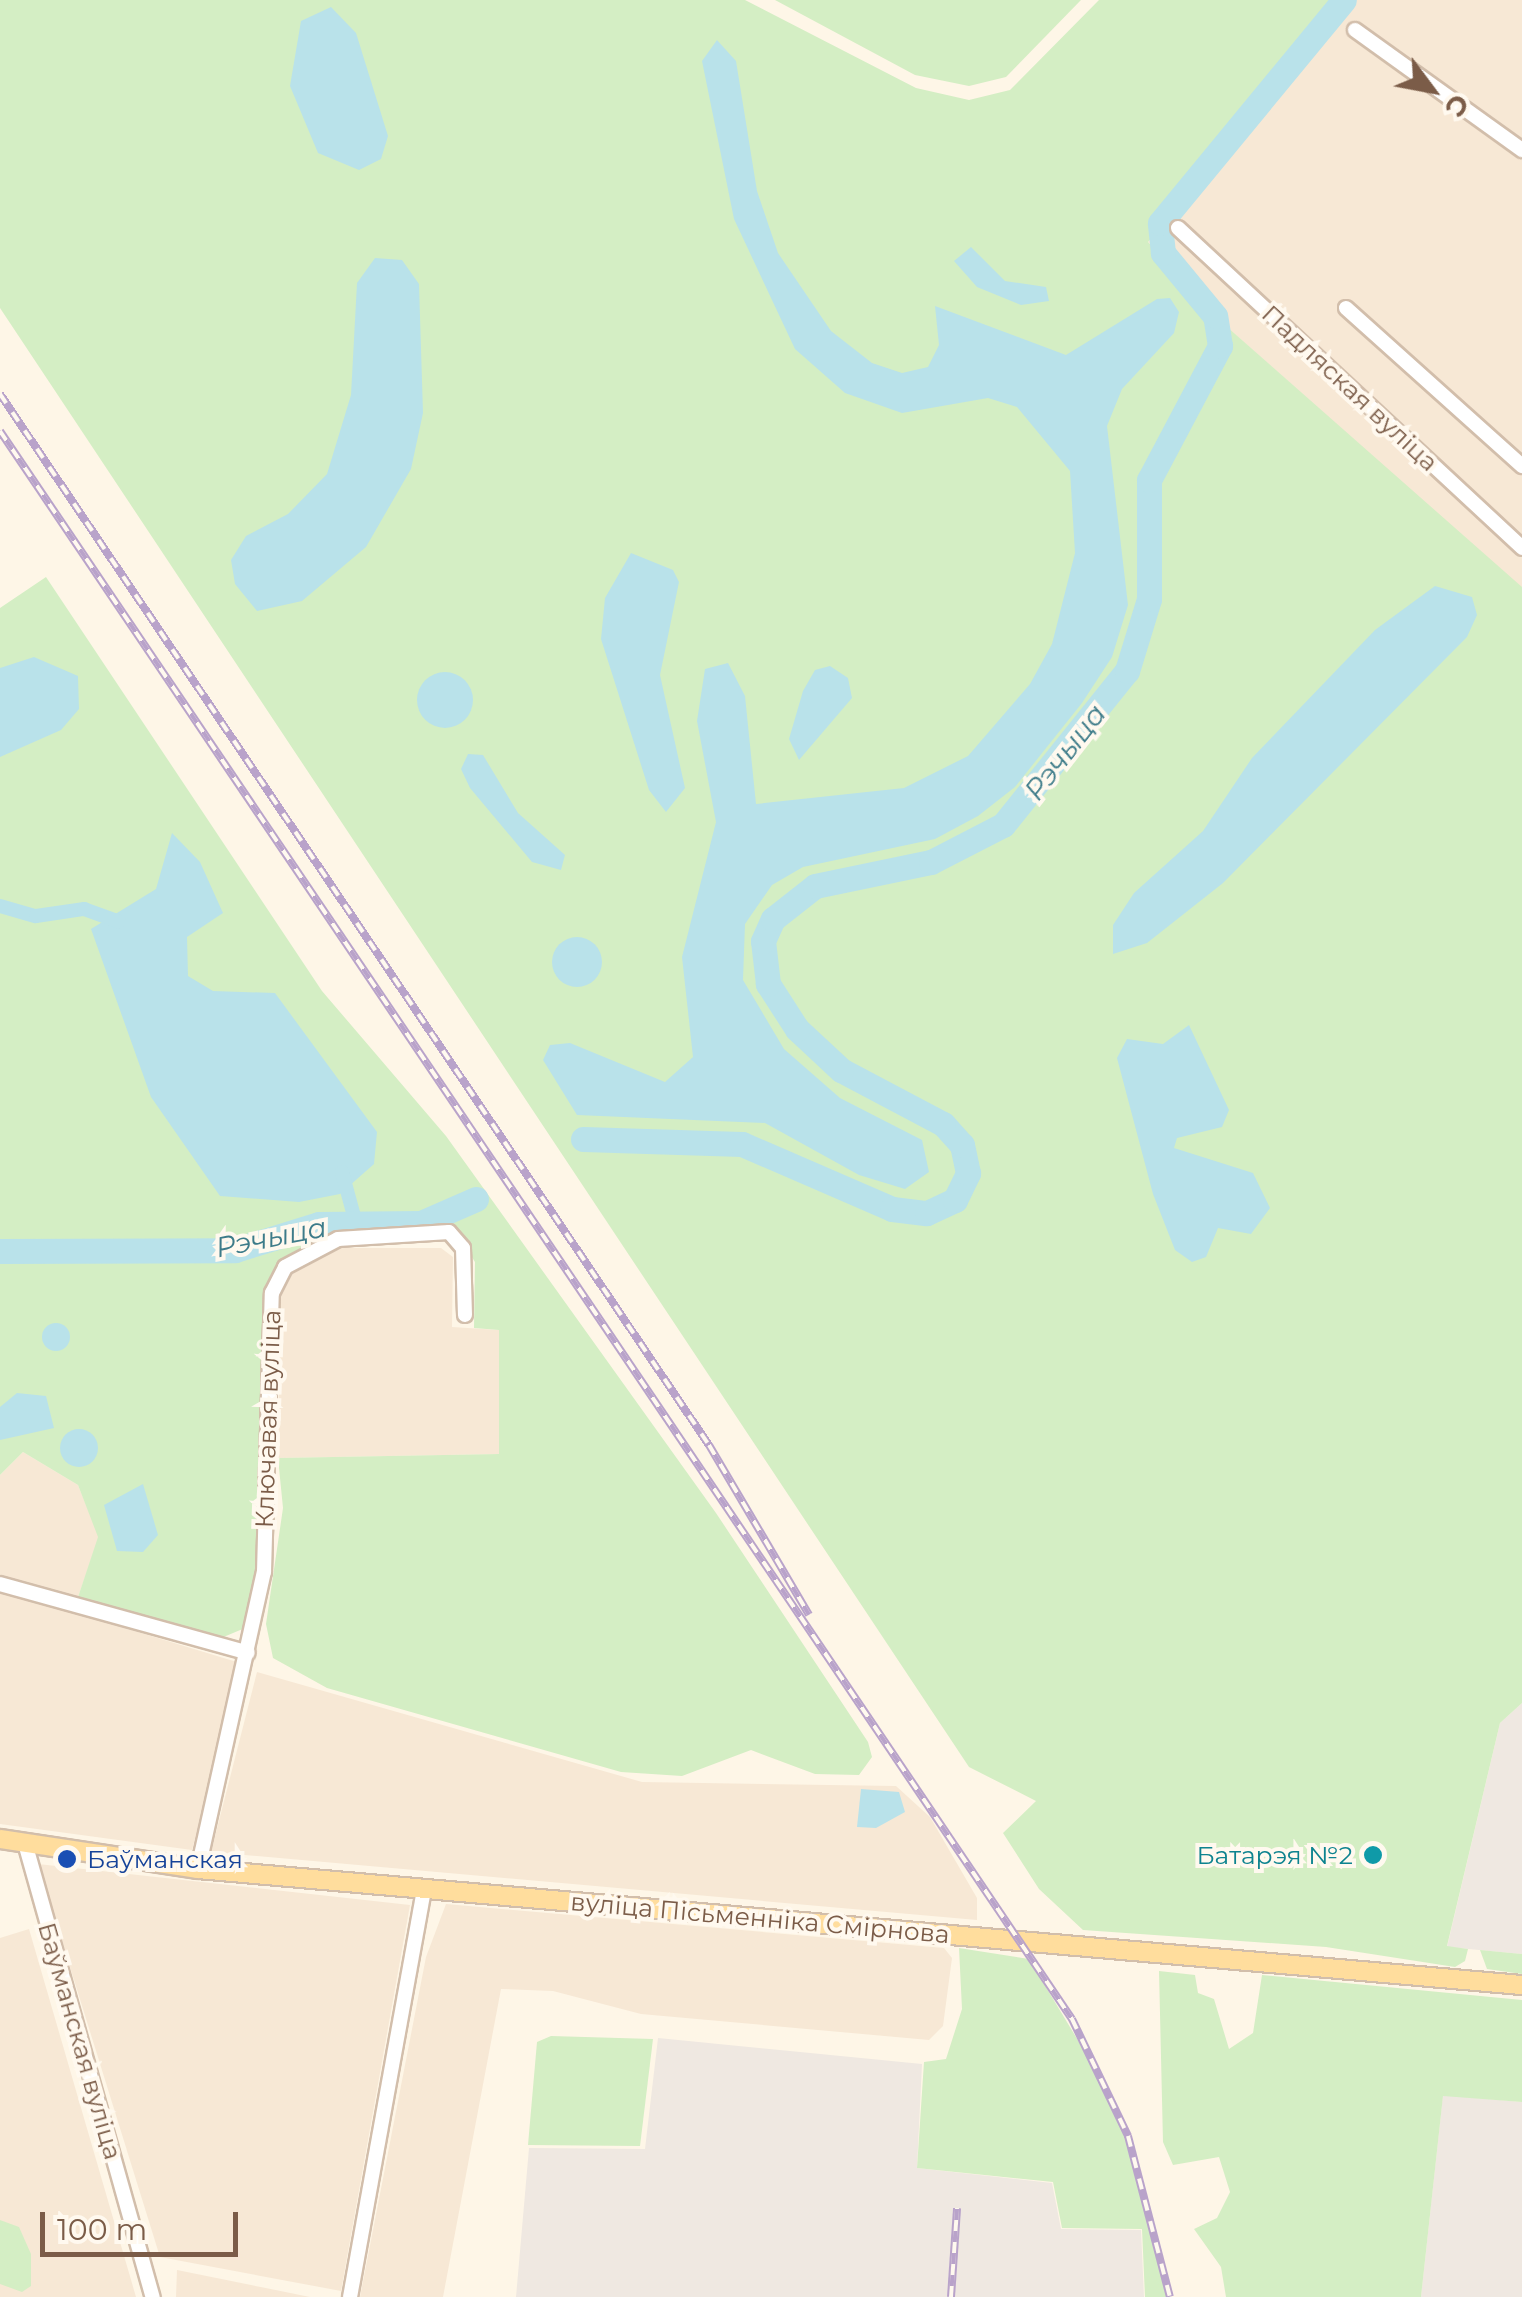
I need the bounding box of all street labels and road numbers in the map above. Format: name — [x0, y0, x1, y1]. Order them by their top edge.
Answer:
street label: Падляская вуліца — [1256, 299, 1444, 477]
street label: Ключавая вуліца — [249, 1309, 287, 1529]
street label: вуліца Пісьменніка Смірнова — [569, 1886, 951, 1950]
street label: Баўманская вуліца — [32, 1919, 128, 2163]

